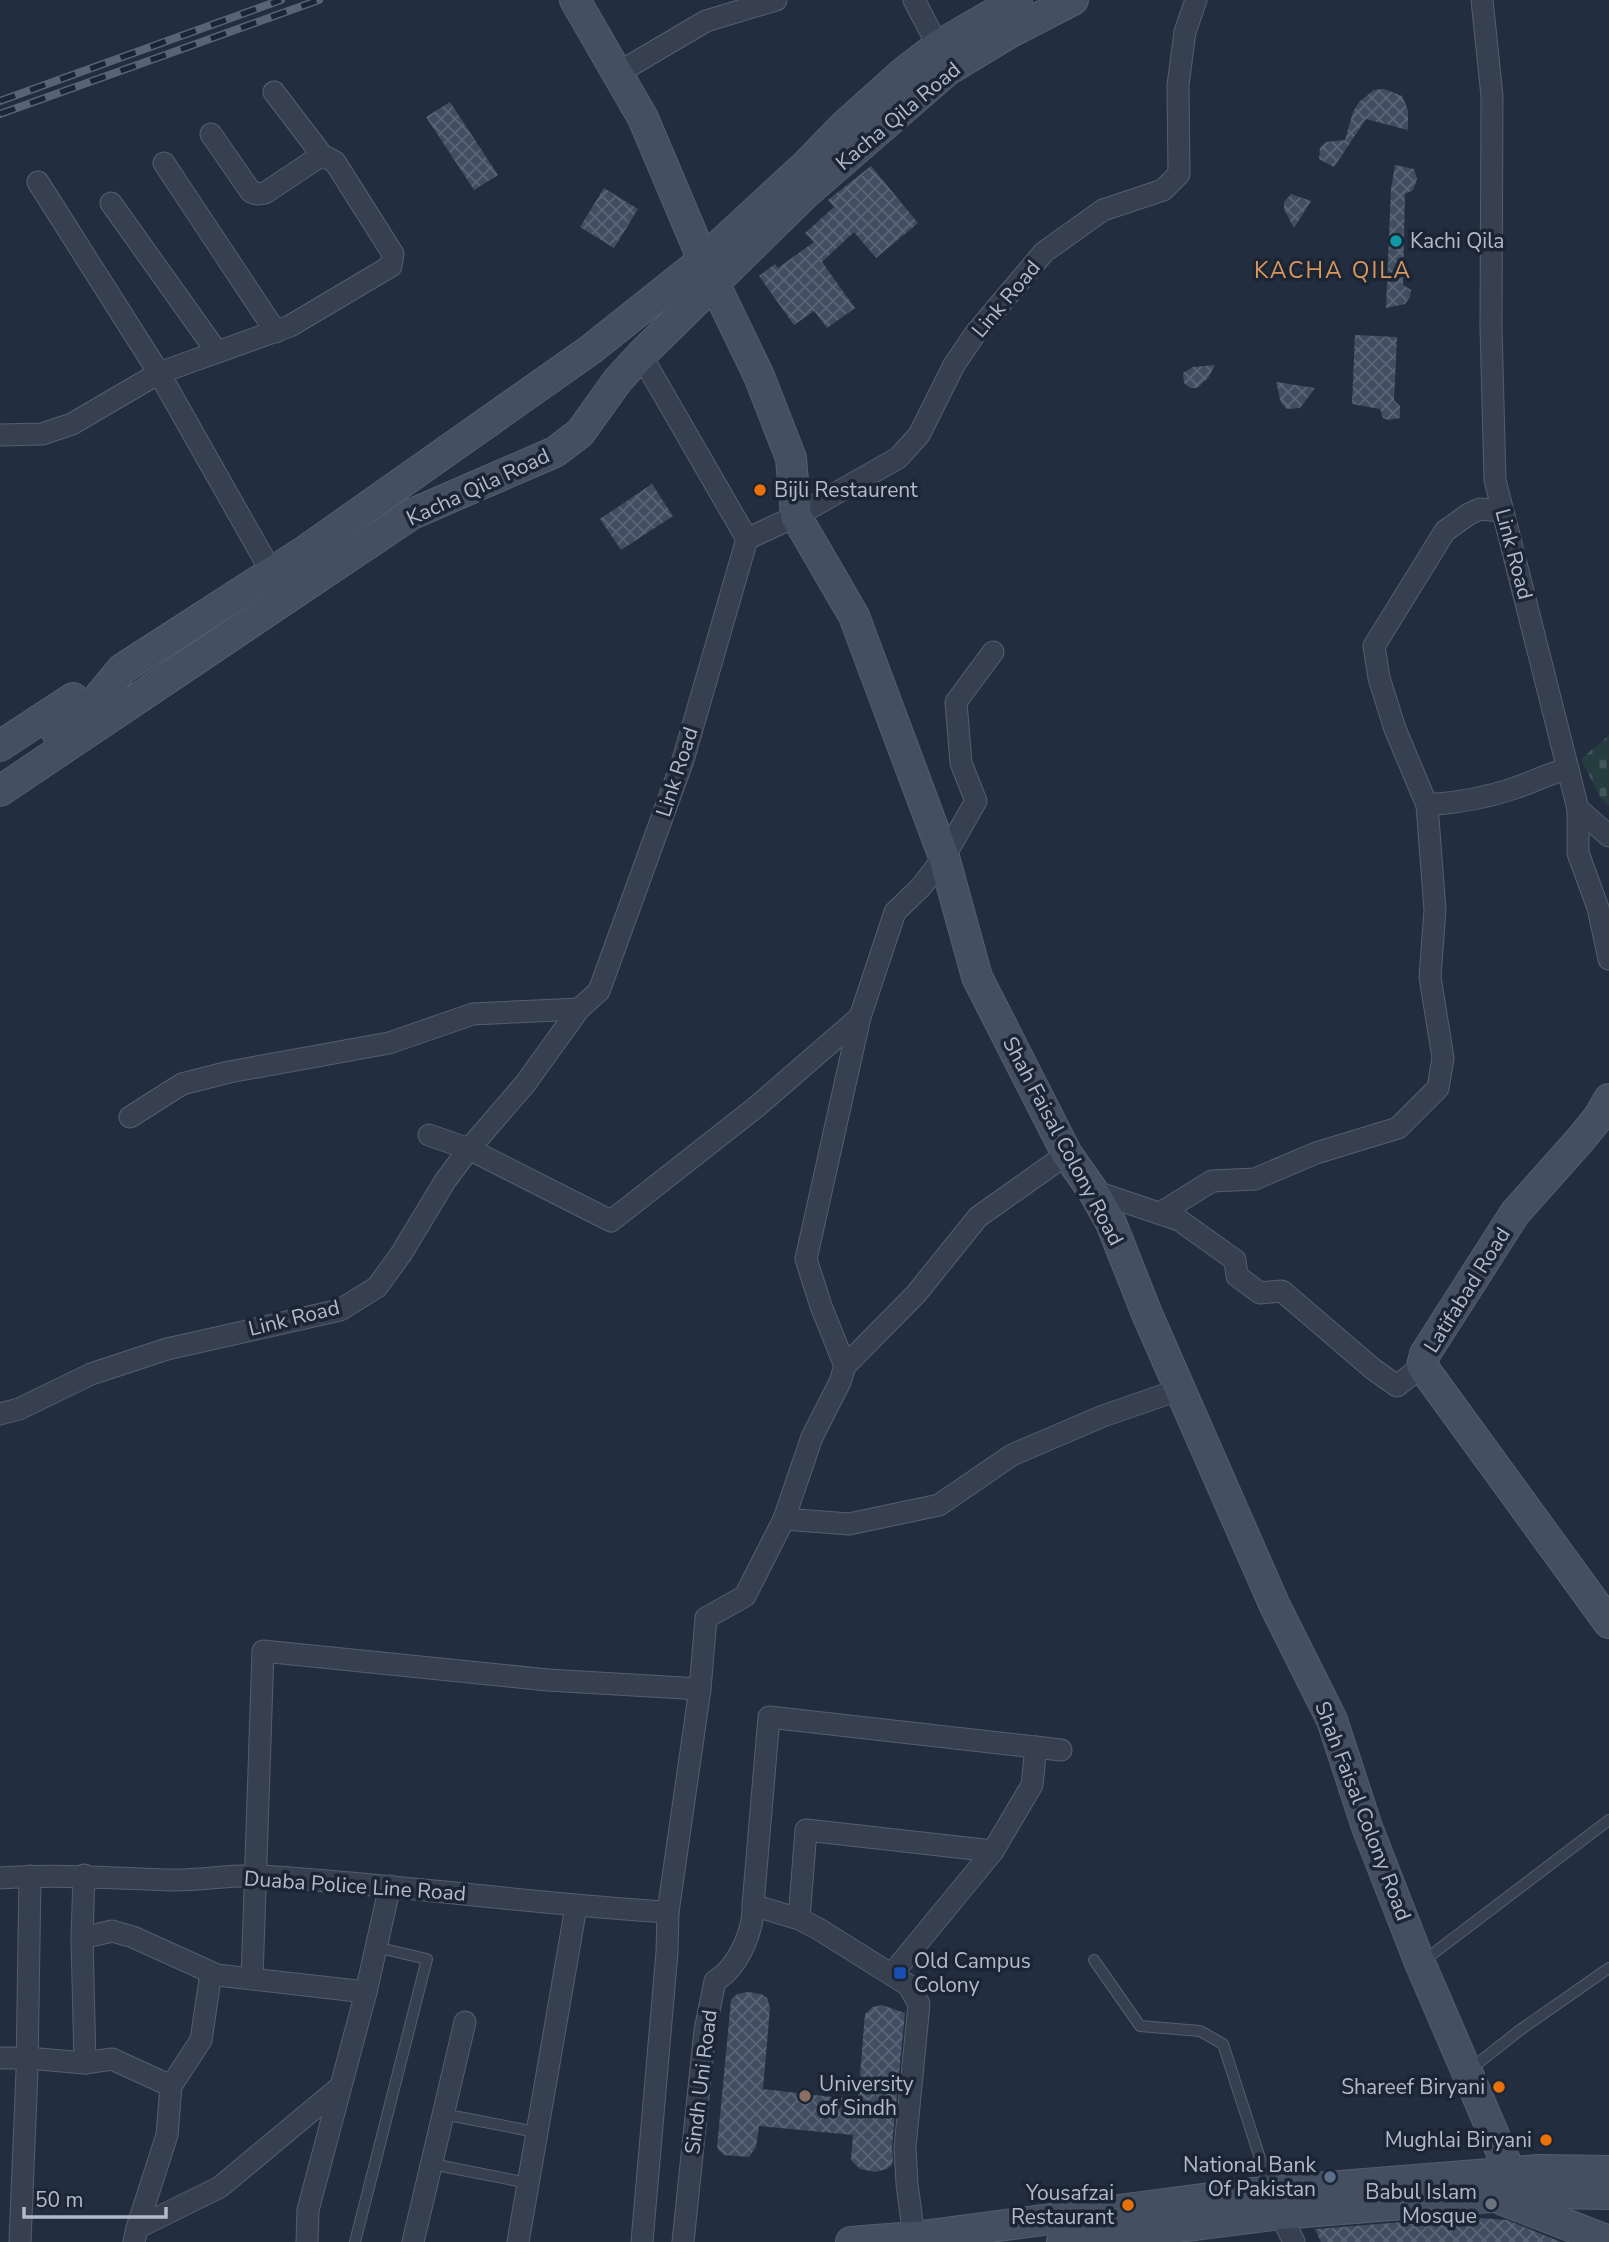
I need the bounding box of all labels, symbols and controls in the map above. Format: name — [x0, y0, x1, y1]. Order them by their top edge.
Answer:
street label: Kacha Qila Road — [830, 55, 966, 177]
place label: Kachi Qila — [1410, 227, 1505, 255]
marker: Kachi Qila — [1388, 233, 1404, 249]
street label: Link Road — [965, 254, 1047, 344]
district label: KACHA QILA — [1254, 255, 1412, 286]
street label: Kacha Qila Road — [402, 442, 554, 532]
place label: Bijli Restaurent — [774, 476, 918, 504]
marker: Bijli Restaurent — [752, 482, 768, 498]
street label: Link Road — [1488, 505, 1540, 603]
street label: Link Road — [649, 723, 705, 821]
street label: Shah Faisal Colony Road — [996, 1032, 1130, 1250]
street label: Latifabad Road — [1417, 1222, 1517, 1358]
street label: Link Road — [246, 1293, 342, 1343]
street label: Shah Faisal Colony Road — [1308, 1697, 1418, 1925]
street label: Duaba Police Line Road — [243, 1864, 467, 1908]
place label: Old Campus Colony — [914, 1947, 1031, 1999]
marker: Old Campus Colony — [892, 1965, 908, 1981]
street label: Sindh Uni Road — [678, 2008, 724, 2156]
place label: University of Sindh — [819, 2070, 914, 2122]
place label: Shareef Biryani — [1341, 2073, 1485, 2101]
marker: Shareef Biryani — [1491, 2079, 1507, 2095]
marker: University of Sindh — [797, 2088, 813, 2104]
place label: Mughlai Biryani — [1385, 2126, 1532, 2154]
marker: Mughlai Biryani — [1538, 2132, 1554, 2148]
place label: National Bank Of Pakistan — [1183, 2151, 1316, 2203]
marker: National Bank Of Pakistan — [1322, 2169, 1338, 2185]
scale bar — [24, 2176, 166, 2220]
place label: Babul Islam Mosque — [1365, 2178, 1477, 2230]
place label: Yousafzai Restaurant — [1011, 2179, 1115, 2231]
text: 50 m — [35, 2186, 84, 2214]
marker: Babul Islam Mosque — [1483, 2196, 1499, 2212]
marker: Yousafzai Restaurant — [1120, 2197, 1136, 2213]

